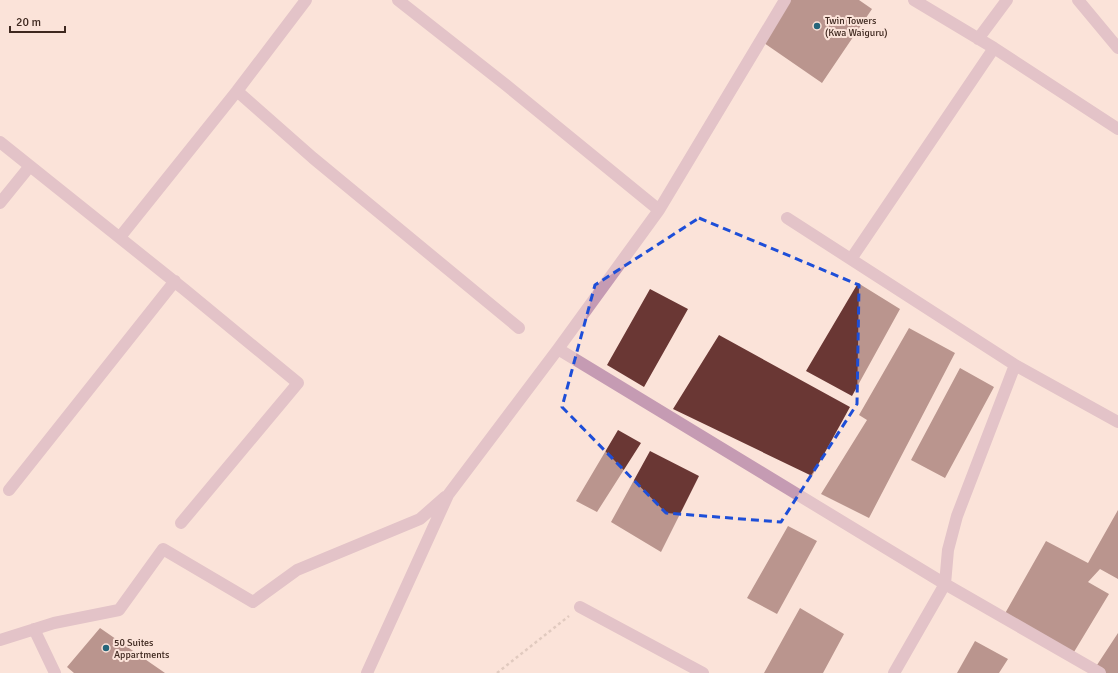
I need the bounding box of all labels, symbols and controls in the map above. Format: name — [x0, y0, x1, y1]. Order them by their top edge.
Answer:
scale bar — [10, 8, 65, 34]
text: 20 m — [16, 15, 41, 30]
place label: Twin Towers (Kwa Waiguru) — [825, 15, 888, 39]
marker: Twin Towers (Kwa Waiguru) — [812, 21, 822, 31]
place label: 50 Suites Appartments — [114, 637, 170, 661]
marker: 50 Suites Appartments — [101, 643, 111, 653]

